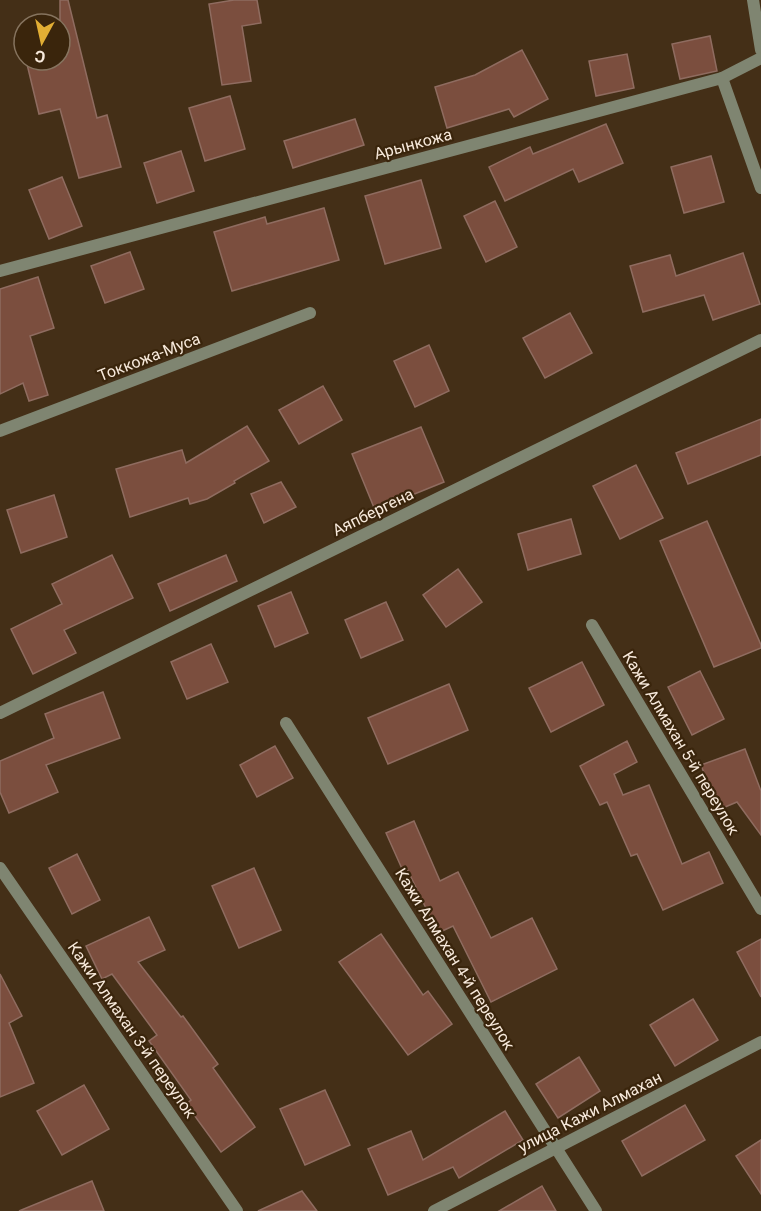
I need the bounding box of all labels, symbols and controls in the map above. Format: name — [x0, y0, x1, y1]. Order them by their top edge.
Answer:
north arrow — [12, 12, 72, 72]
text: С — [33, 46, 46, 66]
street label: Арынкожа — [372, 125, 454, 163]
street label: Токкожа-Муса — [95, 329, 203, 385]
street label: Аяпбергена — [329, 484, 417, 540]
street label: Кажи Алмахан 5-й переулок — [619, 648, 744, 838]
street label: Кажи Алмахан 4-й переулок — [391, 865, 519, 1054]
street label: Кажи Алмахан 3-й переулок — [64, 938, 200, 1122]
street label: улица Кажи Алмахан — [515, 1068, 665, 1156]

